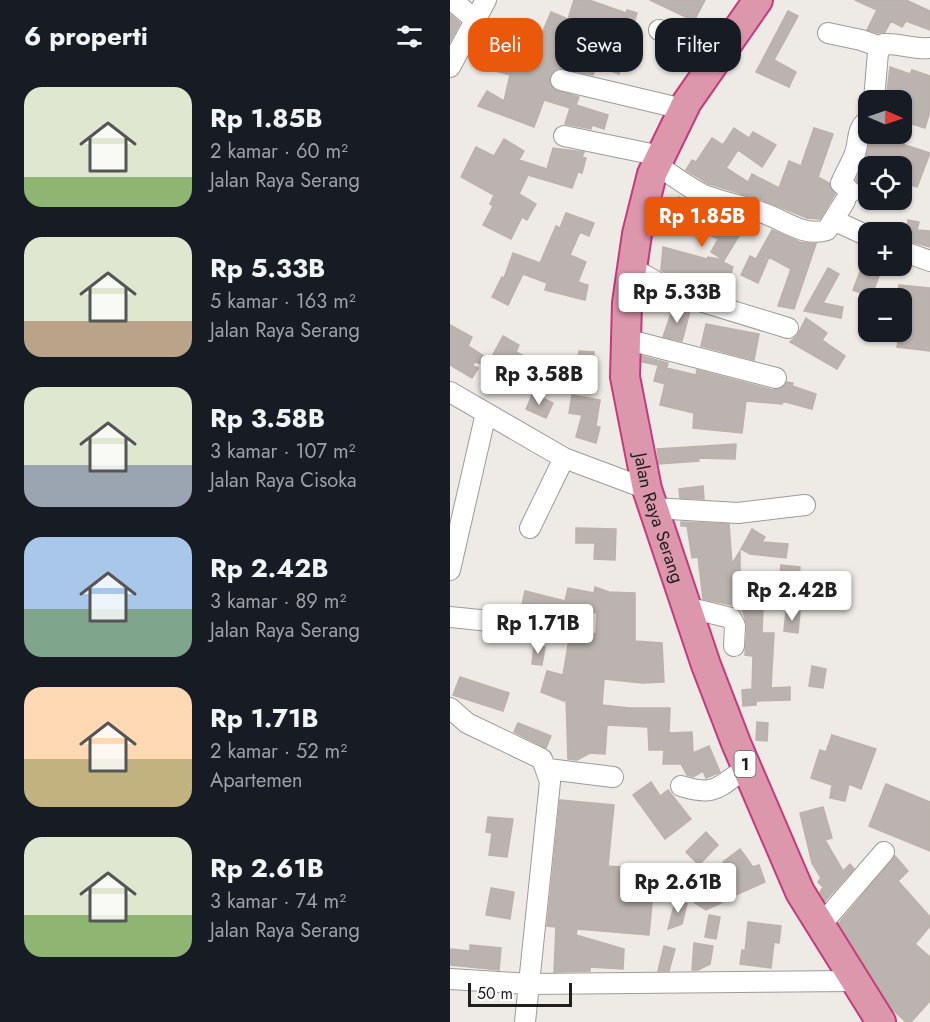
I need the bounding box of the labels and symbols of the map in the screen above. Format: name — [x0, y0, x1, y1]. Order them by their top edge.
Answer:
north arrow — [858, 90, 912, 144]
pin: Rp 1.85B — [640, 197, 764, 248]
pin: Rp 5.33B — [615, 273, 739, 324]
pin: Rp 3.58B — [477, 355, 601, 406]
street label: Jalan Raya Serang — [627, 449, 691, 586]
pin: Rp 2.42B — [730, 571, 854, 622]
pin: Rp 1.71B — [476, 604, 600, 655]
road number: 1 — [734, 751, 756, 777]
pin: Rp 2.61B — [616, 863, 740, 914]
scale bar — [468, 980, 572, 1008]

